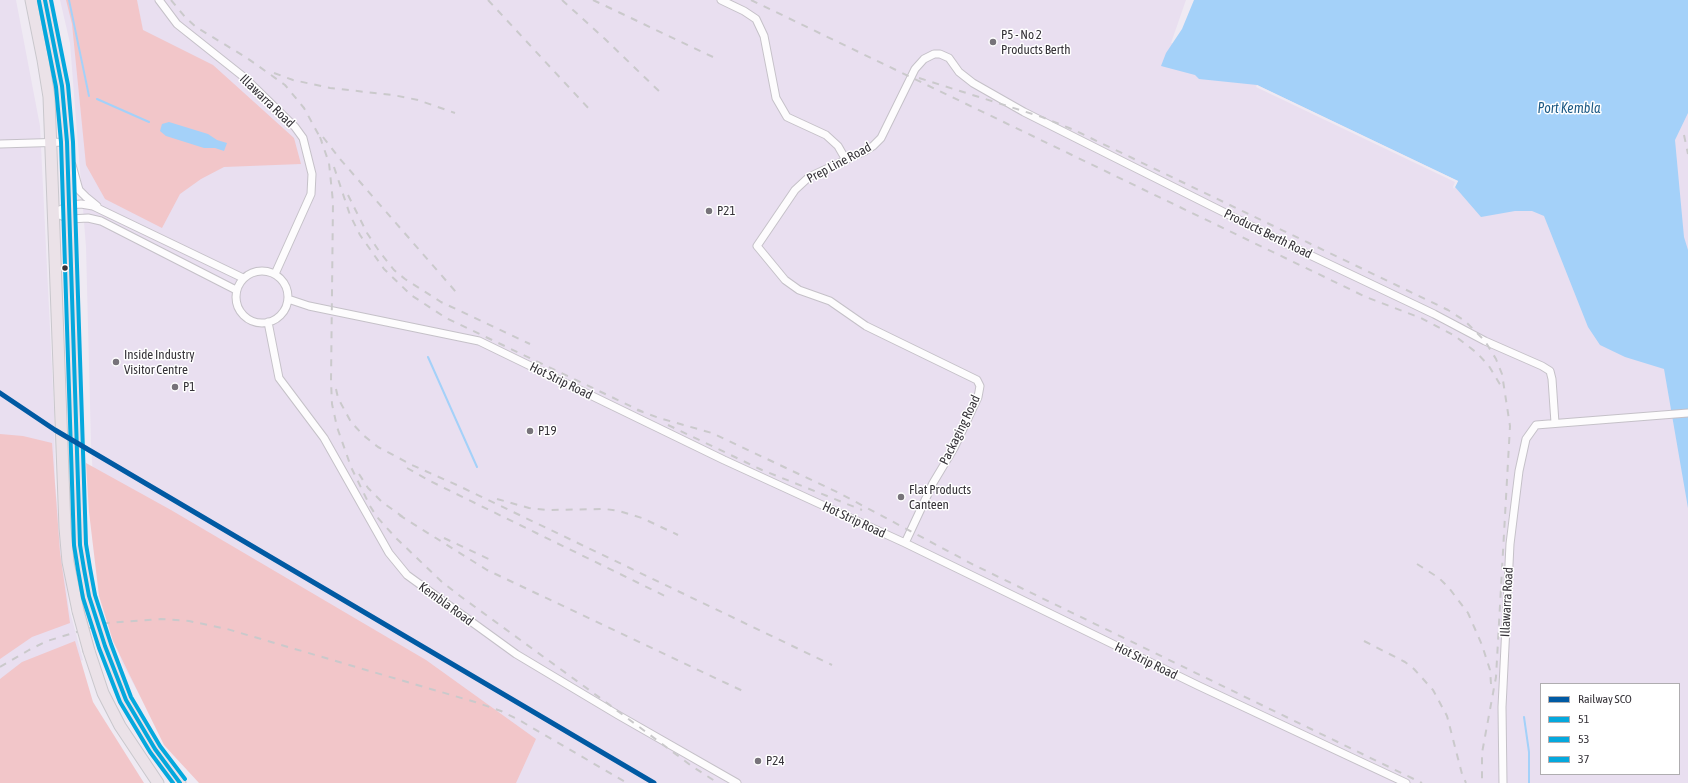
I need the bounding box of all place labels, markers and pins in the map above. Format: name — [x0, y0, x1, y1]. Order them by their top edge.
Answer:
place label: P5 - No 2 Products Berth — [1001, 27, 1070, 58]
marker: P5 - No 2 Products Berth — [988, 37, 998, 47]
place label: P21 — [717, 203, 736, 219]
marker: P21 — [704, 206, 714, 216]
unlabelled marker — [60, 263, 70, 273]
place label: Inside Industry Visitor Centre — [124, 347, 195, 378]
marker: Inside Industry Visitor Centre — [111, 357, 121, 367]
place label: P1 — [183, 379, 195, 395]
marker: P1 — [170, 382, 180, 392]
place label: P19 — [538, 423, 557, 439]
marker: P19 — [525, 426, 535, 436]
place label: Flat Products Canteen — [909, 482, 971, 513]
marker: Flat Products Canteen — [896, 492, 906, 502]
place label: P24 — [766, 753, 785, 769]
marker: P24 — [753, 756, 763, 766]

